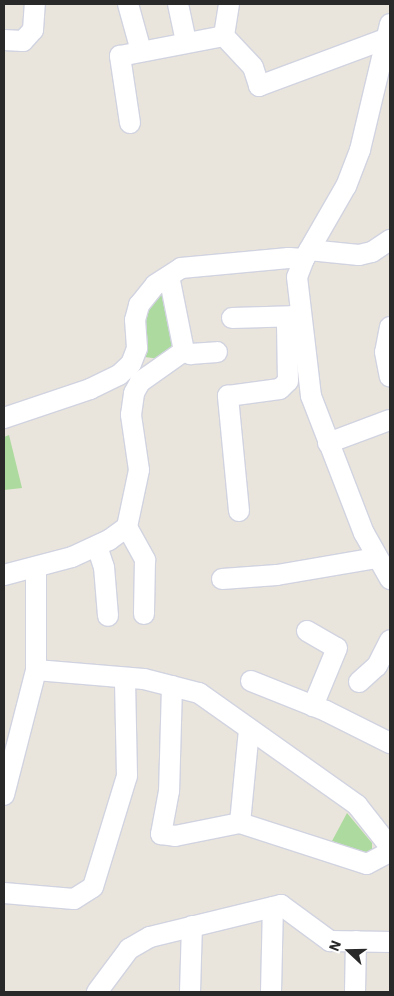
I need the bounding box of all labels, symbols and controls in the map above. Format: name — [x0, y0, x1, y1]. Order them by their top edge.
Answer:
north arrow — [324, 926, 374, 976]
text: N — [325, 938, 345, 954]

